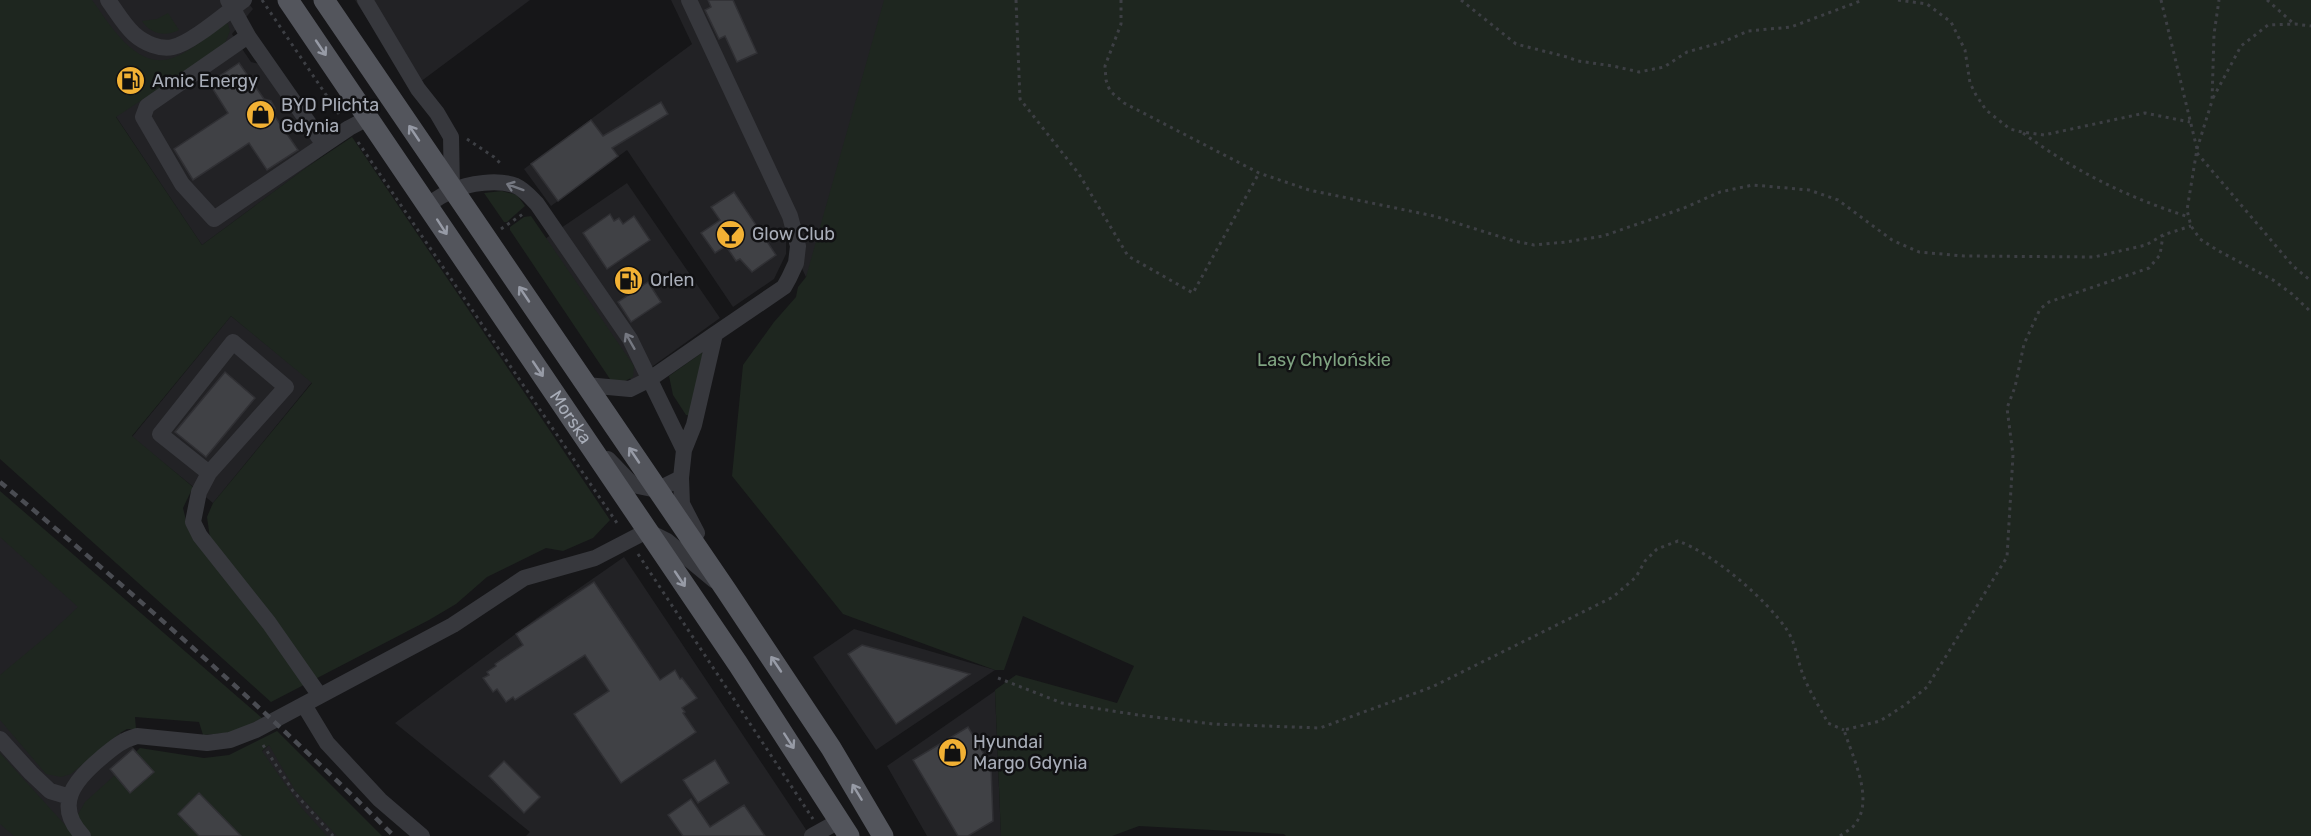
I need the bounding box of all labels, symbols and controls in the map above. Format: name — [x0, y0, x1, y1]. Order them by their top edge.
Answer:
one-way arrow — [315, 40, 327, 56]
fuel station icon: Amic Energy — [115, 65, 147, 97]
place label: Amic Energy — [152, 70, 258, 92]
place label: BYD Plichta Gdynia — [281, 94, 379, 137]
shop icon: BYD Plichta Gdynia — [244, 99, 276, 131]
one-way arrow — [408, 126, 420, 142]
one-way arrow — [506, 181, 524, 192]
one-way arrow — [436, 218, 448, 235]
bar icon: Glow Club — [715, 218, 747, 250]
place label: Glow Club — [752, 223, 835, 245]
fuel station icon: Orlen — [613, 264, 645, 296]
place label: Orlen — [650, 269, 694, 291]
one-way arrow — [518, 286, 530, 303]
one-way arrow — [624, 333, 636, 350]
park label: Lasy Chylońskie — [1257, 349, 1391, 371]
one-way arrow — [532, 361, 544, 377]
street label: Morska — [545, 386, 597, 448]
one-way arrow — [628, 448, 640, 464]
one-way arrow — [674, 570, 686, 587]
one-way arrow — [769, 656, 782, 673]
place label: Hyundai Margo Gdynia — [973, 731, 1087, 774]
one-way arrow — [783, 732, 795, 749]
shop icon: Hyundai Margo Gdynia — [936, 736, 968, 768]
one-way arrow — [850, 784, 862, 801]

